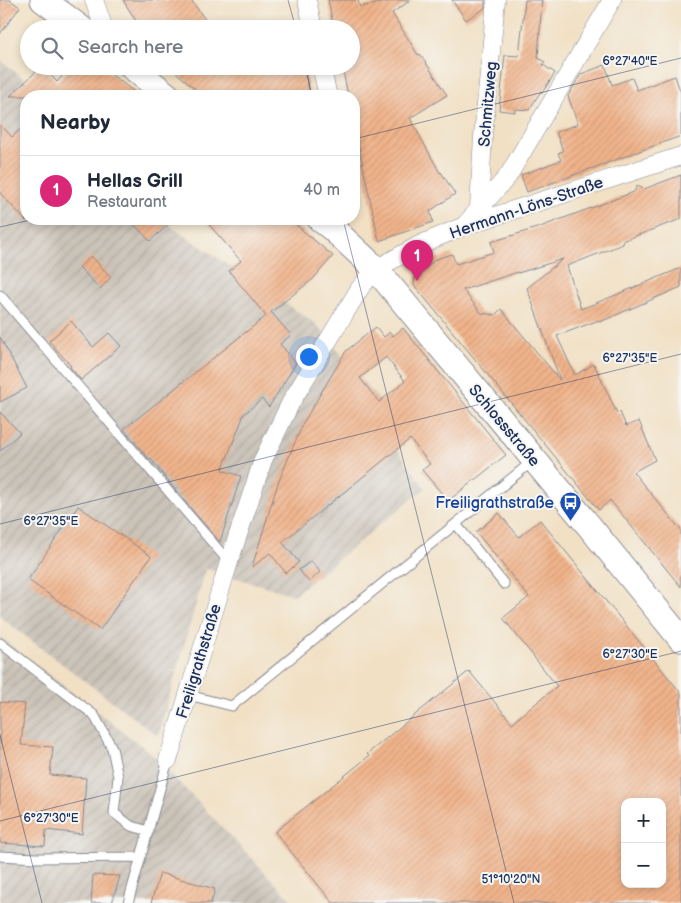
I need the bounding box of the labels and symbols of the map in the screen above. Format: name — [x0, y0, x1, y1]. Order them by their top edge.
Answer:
text: 6°27'40"E — [602, 54, 658, 69]
street label: Schmitzweg — [475, 61, 502, 148]
street label: Hermann-Löns-Straße — [447, 173, 606, 244]
pin: 1 — [401, 240, 433, 281]
your location — [296, 344, 322, 370]
text: 6°27'35"E — [603, 351, 658, 366]
street label: Schlossstraße — [464, 381, 544, 471]
bus stop icon: Freiligrathstraße — [558, 490, 582, 521]
place label: Freiligrathstraße — [435, 494, 554, 513]
text: 6°27'35"E — [24, 514, 79, 529]
street label: Freiligrathstraße — [173, 601, 226, 721]
text: 6°27'30"E — [602, 647, 658, 662]
text: 6°27'30"E — [23, 811, 79, 826]
text: 51°10'20"N — [481, 872, 541, 887]

